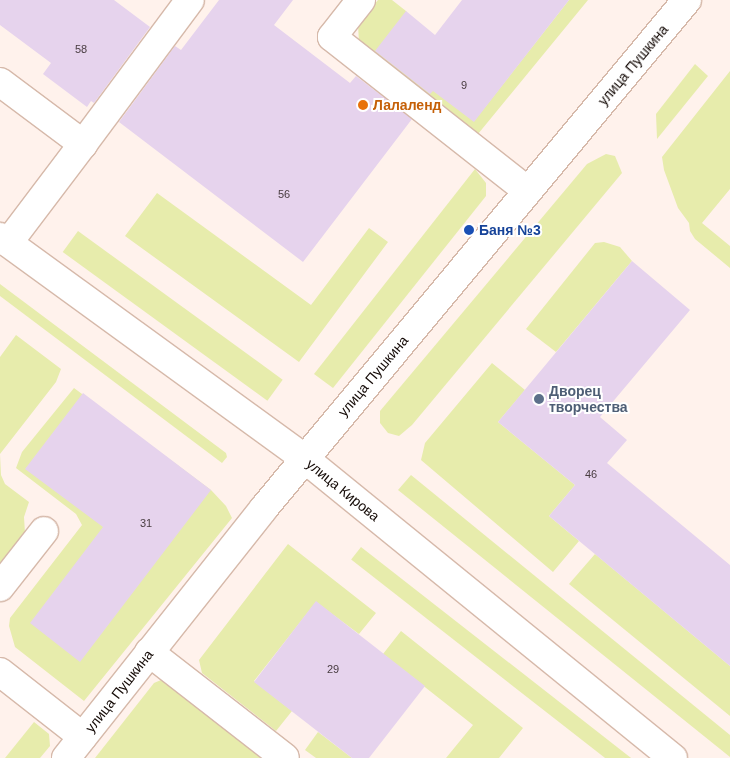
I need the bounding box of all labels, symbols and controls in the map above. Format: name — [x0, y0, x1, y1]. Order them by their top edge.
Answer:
street label: улица Пушкина — [594, 21, 672, 109]
house number: 58 — [75, 42, 87, 56]
house number: 9 — [461, 78, 467, 92]
place label: Лалаленд — [373, 97, 441, 113]
marker: Лалаленд — [357, 99, 369, 111]
house number: 56 — [278, 187, 290, 201]
place label: Баня №3 — [479, 222, 541, 238]
marker: Баня №3 — [463, 224, 475, 236]
street label: улица Пушкина — [334, 332, 412, 420]
place label: Дворец творчества — [549, 383, 628, 416]
marker: Дворец творчества — [533, 393, 545, 405]
street label: улица Кирова — [303, 455, 383, 525]
house number: 46 — [585, 467, 597, 481]
house number: 31 — [140, 516, 152, 530]
street label: улица Пушкина — [82, 646, 156, 736]
house number: 29 — [327, 662, 339, 676]

